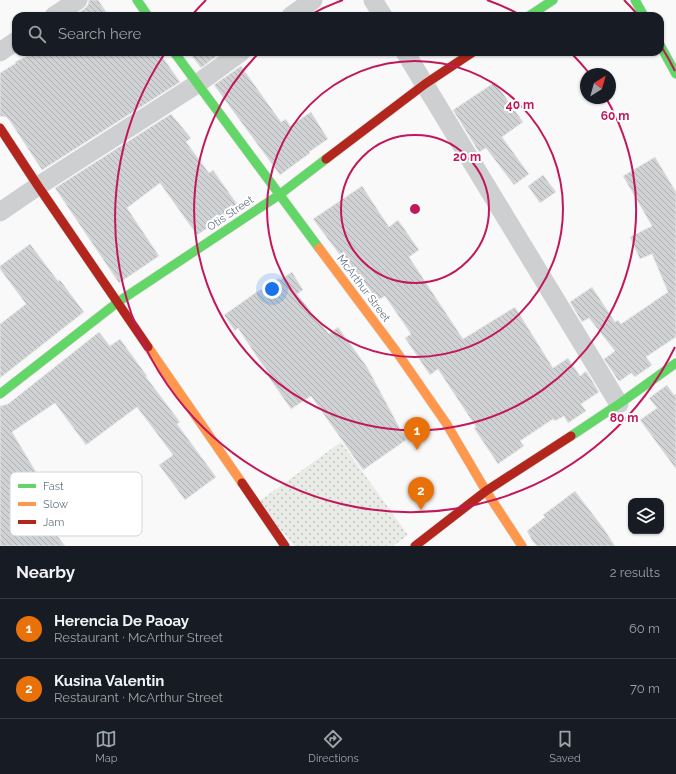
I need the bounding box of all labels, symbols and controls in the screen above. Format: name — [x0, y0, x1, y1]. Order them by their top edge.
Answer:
search box — [12, 12, 664, 56]
icon: search — [26, 23, 48, 45]
text: Search here — [58, 25, 141, 43]
north arrow — [580, 68, 616, 104]
text: 40 m — [506, 98, 534, 112]
text: 60 m — [601, 109, 629, 123]
text: 20 m — [453, 150, 481, 164]
street label: Otis Street — [205, 193, 256, 234]
centre of rings — [408, 202, 422, 216]
street label: McArthur Street — [334, 252, 393, 325]
your location — [262, 279, 282, 299]
text: 80 m — [610, 411, 638, 425]
pin: 1 — [404, 417, 430, 450]
legend — [10, 472, 142, 536]
pin: 2 — [408, 477, 434, 510]
text: Fast — [43, 480, 64, 493]
text: Slow — [43, 498, 68, 511]
map controls — [628, 498, 664, 534]
button: layers — [628, 498, 664, 534]
text: Jam — [43, 516, 64, 529]
text: Nearby — [16, 562, 75, 582]
text: 2 results — [610, 565, 660, 580]
text: Herencia De Paoay — [54, 612, 189, 630]
text: 1 — [26, 621, 32, 636]
text: 60 m — [629, 621, 660, 636]
text: Restaurant · McArthur Street — [54, 630, 223, 645]
text: Kusina Valentin — [54, 672, 164, 690]
text: 2 — [25, 681, 33, 696]
text: 70 m — [630, 681, 660, 696]
text: Restaurant · McArthur Street — [54, 690, 223, 705]
tab: Map — [95, 728, 118, 765]
tab: Directions — [308, 728, 359, 765]
tab: Saved — [549, 728, 581, 765]

